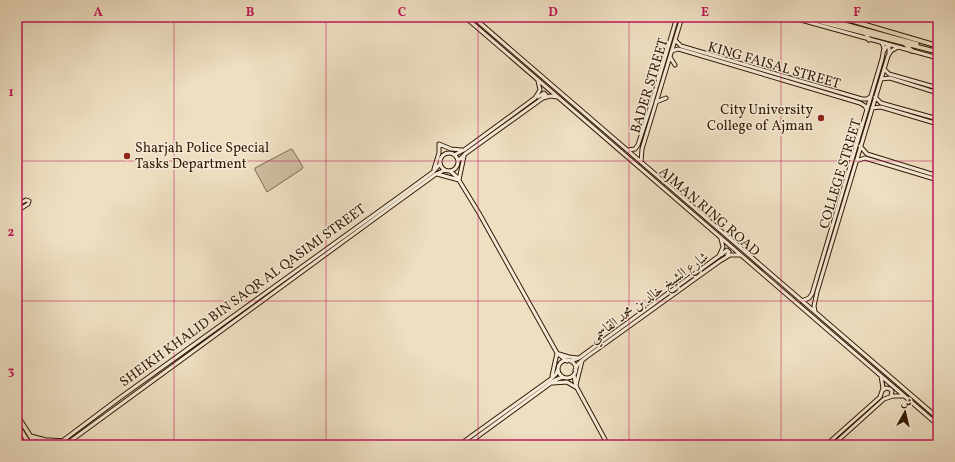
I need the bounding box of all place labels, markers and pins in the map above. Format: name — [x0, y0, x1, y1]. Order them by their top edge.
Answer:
place label: City University College of Ajman — [707, 101, 813, 136]
marker: City University College of Ajman — [816, 113, 826, 123]
place label: Sharjah Police Special Tasks Department — [135, 139, 269, 174]
marker: Sharjah Police Special Tasks Department — [122, 151, 132, 161]

